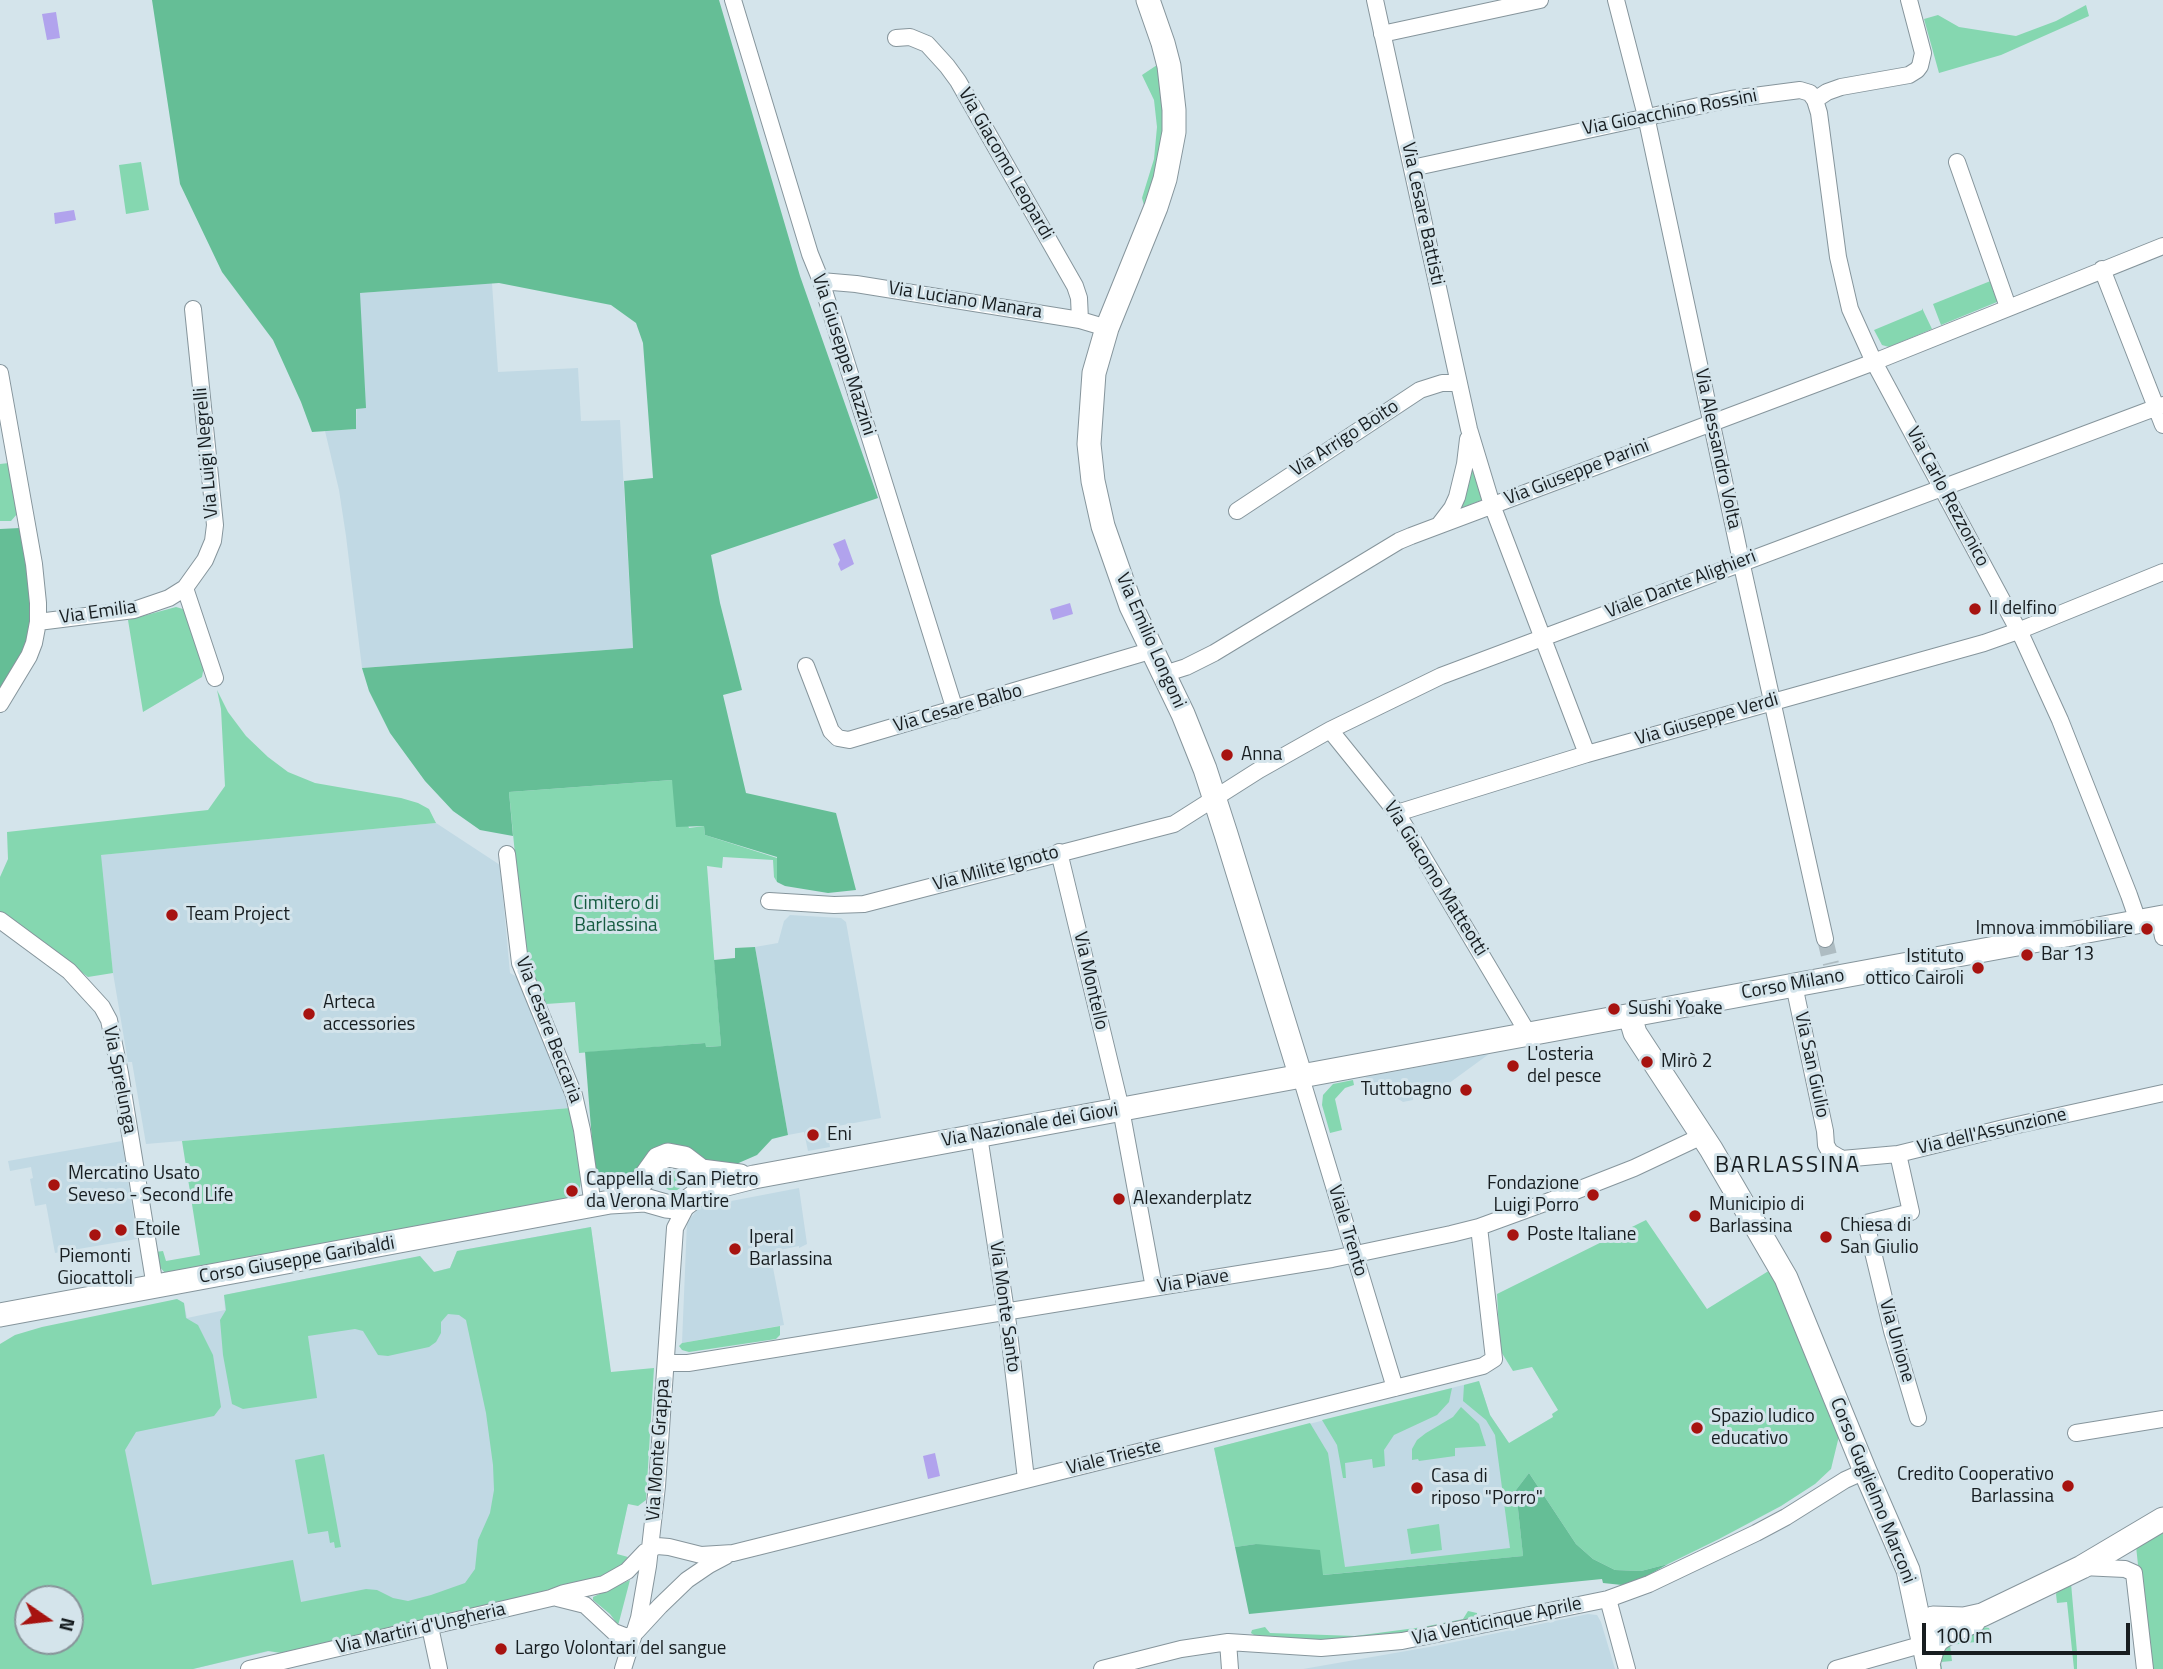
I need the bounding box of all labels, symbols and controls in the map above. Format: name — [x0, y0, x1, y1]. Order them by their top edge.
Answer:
street label: Via Giacomo Leopardi — [952, 84, 1058, 244]
street label: Via Gioacchino Rossini — [1581, 85, 1759, 141]
street label: Via Cesare Battisti — [1396, 140, 1448, 288]
street label: Via Giuseppe Mazzini — [806, 271, 880, 439]
street label: Via Luciano Manara — [886, 278, 1044, 324]
street label: Via Alessandro Volta — [1689, 367, 1745, 531]
street label: Via Luigi Negrelli — [190, 387, 224, 519]
street label: Via Arrigo Boito — [1287, 396, 1403, 482]
street label: Via Carlo Rezzonico — [1901, 423, 1993, 571]
street label: Via Giuseppe Parini — [1502, 435, 1652, 511]
street label: Viale Dante Alighieri — [1602, 546, 1760, 624]
street label: Via Emilio Longoni — [1110, 570, 1190, 712]
street label: Via Emilia — [58, 596, 138, 630]
place label: Il delfino — [1989, 598, 2057, 620]
marker: Il delfino — [1967, 601, 1983, 617]
street label: Via Cesare Balbo — [891, 680, 1025, 738]
street label: Via Giuseppe Verdi — [1633, 689, 1781, 751]
place label: Anna — [1241, 744, 1282, 766]
marker: Anna — [1219, 747, 1235, 763]
street label: Via Giacomo Matteotti — [1378, 797, 1492, 961]
street label: Via Milite Ignoto — [931, 841, 1061, 897]
park label: Cimitero di Barlassina — [573, 893, 659, 937]
place label: Team Project — [186, 904, 290, 926]
marker: Team Project — [164, 907, 180, 923]
place label: Imnova immobiliare — [1976, 918, 2133, 940]
marker: Imnova immobiliare — [2139, 921, 2155, 937]
street label: Via Montello — [1068, 930, 1112, 1032]
place label: Bar 13 — [2041, 944, 2094, 966]
place label: Istituto ottico Cairoli — [1865, 946, 1964, 990]
marker: Bar 13 — [2019, 947, 2035, 963]
street label: Via Cesare Beccaria — [510, 954, 586, 1106]
marker: Istituto ottico Cairoli — [1970, 960, 1986, 976]
street label: Corso Milano — [1740, 965, 1846, 1005]
place label: Arteca accessories — [323, 992, 415, 1036]
place label: Sushi Yoake — [1628, 998, 1723, 1020]
marker: Sushi Yoake — [1606, 1001, 1622, 1017]
marker: Arteca accessories — [301, 1006, 317, 1022]
street label: Via San Giulio — [1789, 1010, 1833, 1120]
street label: Via Sprelunga — [97, 1024, 141, 1136]
place label: L'osteria del pesce — [1527, 1044, 1601, 1088]
place label: Mirò 2 — [1661, 1051, 1712, 1073]
marker: Mirò 2 — [1639, 1054, 1655, 1070]
marker: L'osteria del pesce — [1505, 1058, 1521, 1074]
place label: Tuttobagno — [1361, 1079, 1452, 1101]
marker: Tuttobagno — [1458, 1082, 1474, 1098]
street label: Via Nazionale dei Giovi — [940, 1099, 1120, 1153]
street label: Via dell'Assunzione — [1915, 1104, 2069, 1160]
place label: Eni — [827, 1124, 852, 1146]
marker: Eni — [805, 1127, 821, 1143]
district label: BARLASSINA — [1716, 1152, 1860, 1180]
place label: Mercatino Usato Seveso - Second Life — [68, 1163, 233, 1207]
place label: Cappella di San Pietro da Verona Martire — [586, 1169, 759, 1213]
place label: Fondazione Luigi Porro — [1487, 1173, 1579, 1217]
marker: Mercatino Usato Seveso - Second Life — [46, 1177, 62, 1193]
marker: Cappella di San Pietro da Verona Martire — [564, 1183, 580, 1199]
street label: Viale Trento — [1322, 1183, 1372, 1279]
marker: Fondazione Luigi Porro — [1585, 1187, 1601, 1203]
place label: Alexanderplatz — [1133, 1188, 1252, 1210]
marker: Alexanderplatz — [1111, 1191, 1127, 1207]
place label: Municipio di Barlassina — [1709, 1194, 1804, 1238]
marker: Municipio di Barlassina — [1687, 1208, 1703, 1224]
place label: Chiesa di San Giulio — [1840, 1215, 1919, 1259]
place label: Etoile — [135, 1219, 180, 1241]
marker: Etoile — [113, 1222, 129, 1238]
place label: Poste Italiane — [1527, 1224, 1636, 1246]
marker: Piemonti Giocattoli — [87, 1227, 103, 1243]
place label: Iperal Barlassina — [749, 1227, 832, 1271]
marker: Poste Italiane — [1505, 1227, 1521, 1243]
marker: Chiesa di San Giulio — [1818, 1229, 1834, 1245]
street label: Corso Giuseppe Garibaldi — [197, 1233, 397, 1289]
street label: Via Monte Santo — [984, 1240, 1024, 1374]
marker: Iperal Barlassina — [727, 1241, 743, 1257]
place label: Piemonti Giocattoli — [57, 1246, 133, 1290]
street label: Via Piave — [1155, 1265, 1231, 1299]
street label: Via Unione — [1873, 1297, 1919, 1385]
street label: Via Monte Grappa — [643, 1378, 675, 1522]
street label: Corso Guglielmo Marconi — [1824, 1395, 1920, 1587]
place label: Spazio ludico educativo — [1711, 1406, 1815, 1450]
marker: Spazio ludico educativo — [1689, 1420, 1705, 1436]
street label: Viale Trieste — [1064, 1435, 1164, 1481]
place label: Credito Cooperativo Barlassina — [1897, 1464, 2054, 1508]
place label: Casa di riposo "Porro" — [1431, 1466, 1543, 1510]
marker: Credito Cooperativo Barlassina — [2060, 1478, 2076, 1494]
marker: Casa di riposo "Porro" — [1409, 1480, 1425, 1496]
north arrow — [14, 1585, 84, 1655]
street label: Via Venticinque Aprile — [1410, 1593, 1584, 1651]
street label: Via Martiri d'Ungheria — [334, 1598, 508, 1660]
scale bar — [1925, 1610, 2133, 1654]
text: N — [52, 1615, 84, 1635]
text: 100 m — [1935, 1619, 1992, 1651]
place label: Largo Volontari del sangue — [515, 1638, 726, 1660]
marker: Largo Volontari del sangue — [493, 1641, 509, 1657]

